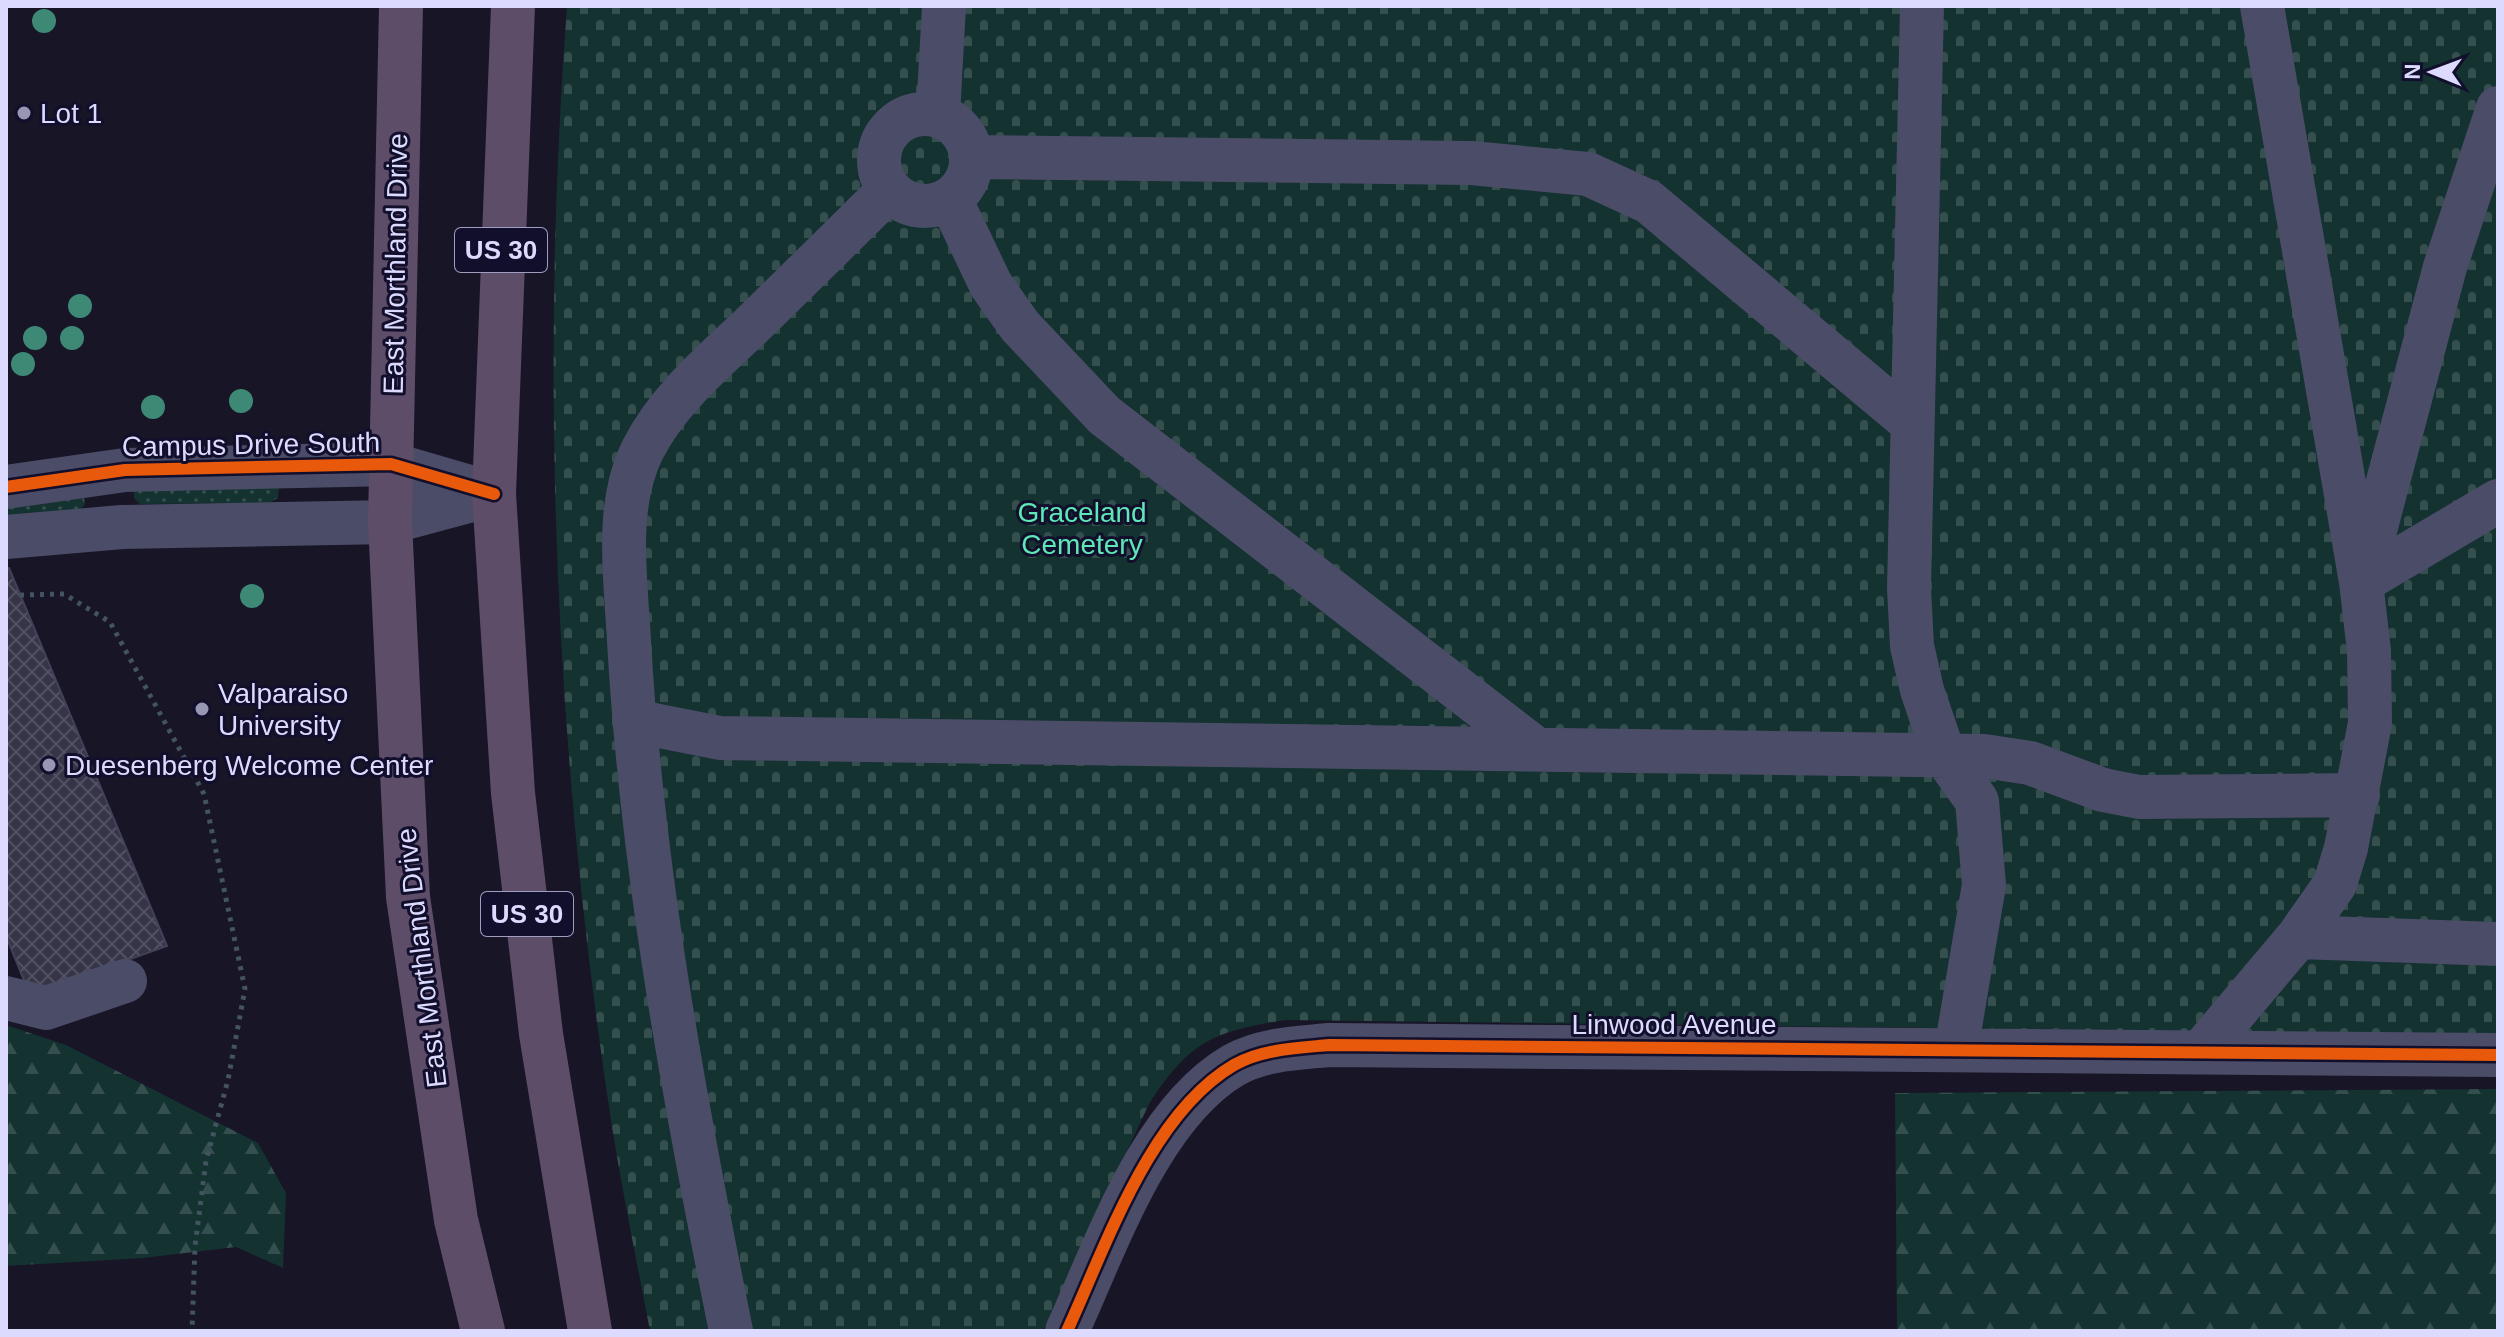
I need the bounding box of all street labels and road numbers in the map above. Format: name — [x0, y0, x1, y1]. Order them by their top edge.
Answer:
street label: East Morthland Drive — [378, 133, 413, 395]
road number: US 30 — [455, 228, 547, 272]
street label: Campus Drive South — [122, 427, 380, 462]
street label: East Morthland Drive — [390, 826, 453, 1090]
road number: US 30 — [481, 892, 573, 936]
street label: Linwood Avenue — [1572, 1009, 1777, 1040]

